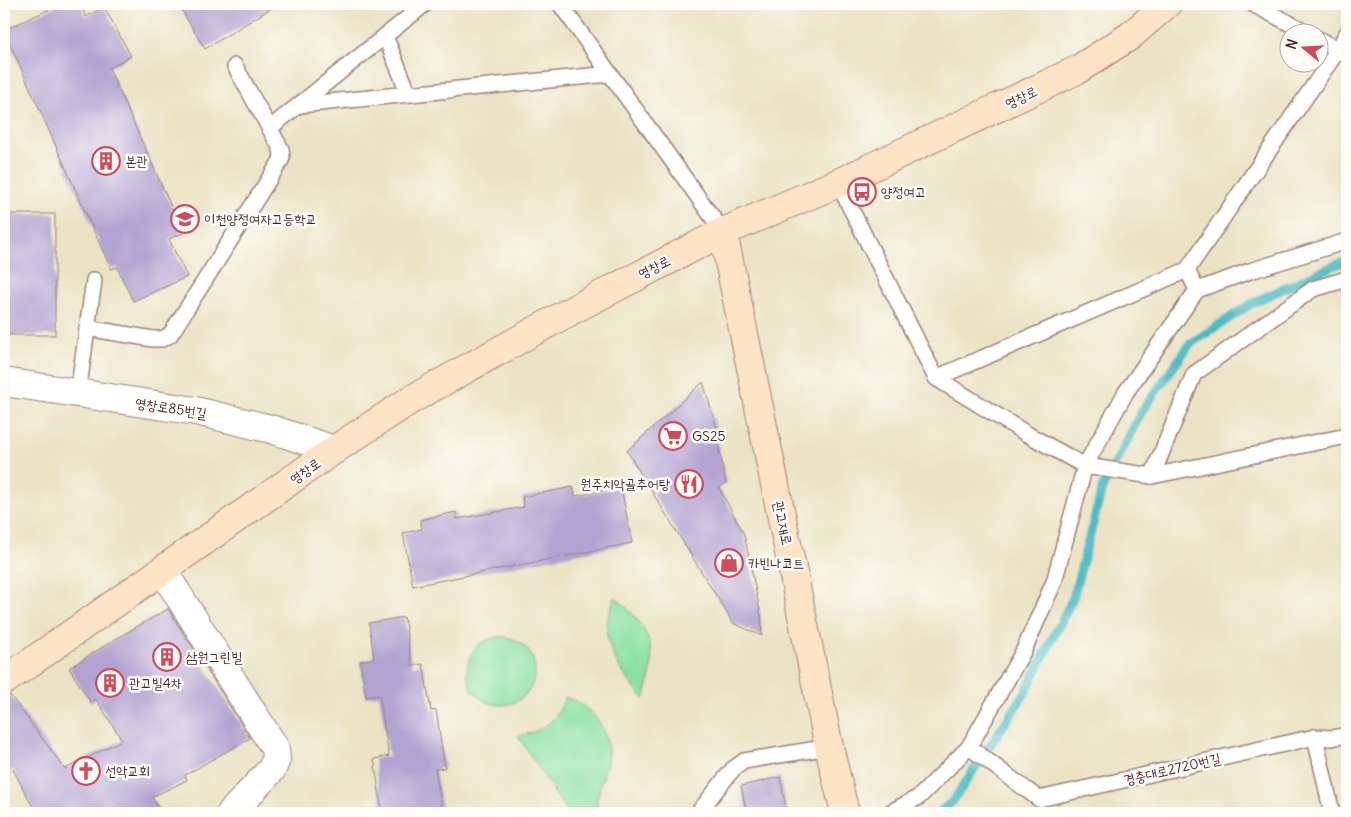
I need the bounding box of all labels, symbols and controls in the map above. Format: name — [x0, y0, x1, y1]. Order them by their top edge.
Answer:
north arrow — [1278, 22, 1328, 72]
text: N — [1282, 37, 1302, 51]
street label: 영창로 — [1002, 82, 1040, 112]
building icon: 본관 — [91, 146, 121, 176]
place label: 본관 — [125, 152, 148, 170]
bus stop icon: 양정여고 — [847, 177, 877, 207]
place label: 양정여고 — [881, 183, 926, 201]
school or university icon: 이천양정여자고등학교 — [170, 204, 200, 234]
place label: 이천양정여자고등학교 — [204, 210, 317, 228]
street label: 영창로 — [635, 251, 673, 283]
street label: 영창로85번길 — [134, 393, 209, 423]
supermarket icon: GS25 — [658, 421, 688, 451]
place label: GS25 — [692, 427, 726, 445]
street label: 영창로 — [286, 454, 324, 488]
restaurant icon: 원주치악골추어탕 — [674, 469, 704, 499]
place label: 원주치악골추어탕 — [580, 475, 671, 493]
street label: 관고재로 — [770, 499, 796, 547]
shop icon: 카빈나코트 — [714, 548, 744, 578]
place label: 카빈나코트 — [748, 554, 804, 572]
building icon: 삼원그린빌 — [152, 642, 182, 672]
place label: 삼원그린빌 — [186, 648, 243, 666]
building icon: 관고빌4차 — [95, 668, 125, 698]
place label: 관고빌4차 — [129, 674, 182, 692]
street label: 경충대로2720번길 — [1122, 749, 1223, 789]
church icon: 선악교회 — [71, 756, 101, 786]
place label: 선악교회 — [105, 762, 150, 780]

